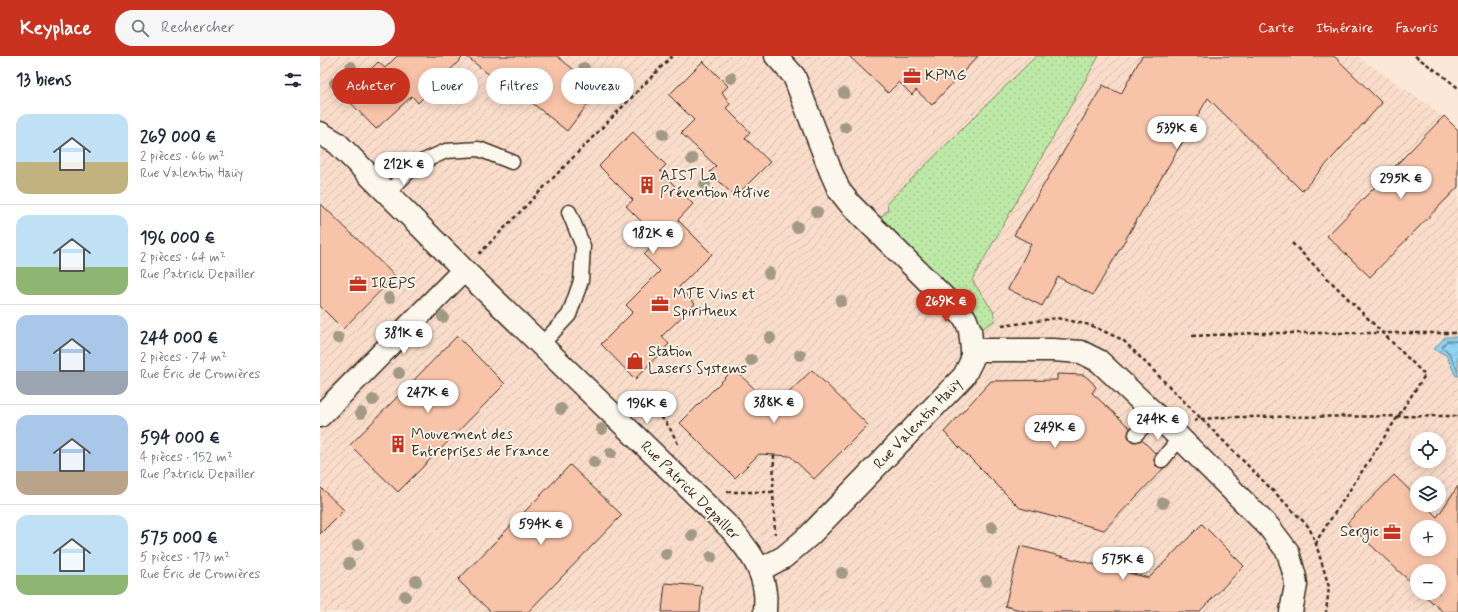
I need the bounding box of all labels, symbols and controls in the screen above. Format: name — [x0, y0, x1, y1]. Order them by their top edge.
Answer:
search box — [115, 10, 395, 46]
text: Keyplace — [20, 16, 91, 41]
icon: search — [129, 17, 151, 39]
text: Rechercher — [161, 18, 234, 38]
text: Carte — [1258, 19, 1294, 37]
text: Itinéraire — [1316, 19, 1373, 37]
text: Favoris — [1395, 19, 1438, 37]
office icon: KPMG — [902, 66, 922, 86]
place label: KPMG — [925, 66, 966, 86]
chip: Acheter — [332, 68, 410, 104]
chip: Louer — [418, 68, 478, 104]
chip: Filtres — [486, 68, 553, 104]
chip: Nouveau — [561, 68, 634, 104]
text: 13 biens — [16, 69, 72, 91]
icon: filters — [282, 69, 304, 91]
pin: 539K € — [1144, 116, 1210, 150]
text: 539K € — [1156, 120, 1198, 137]
text: 269 000 € — [140, 126, 216, 148]
icon: home — [48, 130, 96, 178]
text: 2 pièces · 66 m² — [140, 148, 225, 165]
pin: 212K € — [371, 152, 437, 186]
text: 212K € — [384, 156, 424, 173]
text: Rue Valentin Haüy — [140, 165, 243, 182]
place label: AIST La Prévention Active — [660, 166, 770, 203]
pin: 295K € — [1368, 166, 1434, 200]
text: 295K € — [1380, 170, 1422, 187]
building icon: AIST La Prévention Active — [637, 175, 657, 195]
pin: 182K € — [620, 221, 686, 255]
text: 182K € — [632, 225, 674, 242]
text: 196 000 € — [140, 227, 216, 249]
icon: home — [48, 231, 96, 279]
text: 2 pièces · 64 m² — [140, 249, 226, 266]
text: Rue Patrick Depailler — [140, 266, 255, 283]
office icon: IREPS — [348, 274, 368, 294]
place label: IREPS — [371, 274, 416, 294]
place label: MTE Vins et Spiritueux — [673, 285, 755, 322]
pin: 269K € — [913, 289, 979, 323]
text: 269K € — [925, 293, 967, 310]
office icon: MTE Vins et Spiritueux — [650, 294, 670, 314]
pin: 381K € — [371, 321, 437, 355]
text: 381K € — [384, 325, 424, 342]
text: 244 000 € — [140, 327, 218, 349]
icon: home — [48, 331, 96, 379]
place label: Station Lasers Systems — [648, 342, 747, 379]
text: 2 pièces · 74 m² — [140, 349, 227, 366]
shop icon: Station Lasers Systems — [625, 351, 645, 371]
text: Rue Éric de Cromières — [140, 366, 260, 383]
street label: Rue Valentin Haüy — [869, 374, 967, 474]
pin: 247K € — [395, 380, 461, 414]
text: 247K € — [407, 384, 449, 401]
pin: 388K € — [741, 390, 807, 424]
pin: 196K € — [614, 391, 680, 425]
text: 388K € — [753, 394, 795, 411]
text: 196K € — [627, 395, 667, 412]
pin: 244K € — [1125, 407, 1191, 441]
text: 244K € — [1136, 411, 1180, 428]
pin: 249K € — [1022, 415, 1088, 449]
text: 249K € — [1034, 419, 1076, 436]
place label: Mouvement des Entreprises de France — [411, 425, 549, 462]
text: 594 000 € — [140, 427, 220, 449]
icon: home — [48, 431, 96, 479]
map controls — [1410, 432, 1446, 600]
button: locate — [1410, 432, 1446, 468]
building icon: Mouvement des Entreprises de France — [388, 434, 408, 454]
street label: Rue Patrick Depailler — [636, 437, 744, 545]
text: 4 pièces · 152 m² — [140, 449, 233, 466]
text: Rue Patrick Depailler — [140, 466, 255, 483]
button: layers — [1410, 476, 1446, 512]
pin: 594K € — [508, 512, 574, 546]
text: 594K € — [519, 516, 563, 533]
button: + — [1410, 520, 1446, 556]
place label: Sergic — [1340, 522, 1379, 543]
office icon: Sergic — [1382, 522, 1402, 542]
text: 575 000 € — [140, 527, 218, 549]
icon: home — [48, 531, 96, 579]
pin: 575K € — [1090, 547, 1156, 581]
text: 5 pièces · 173 m² — [140, 549, 230, 566]
text: 575K € — [1102, 551, 1144, 568]
button: − — [1410, 564, 1446, 600]
text: Rue Éric de Cromières — [140, 566, 260, 583]

